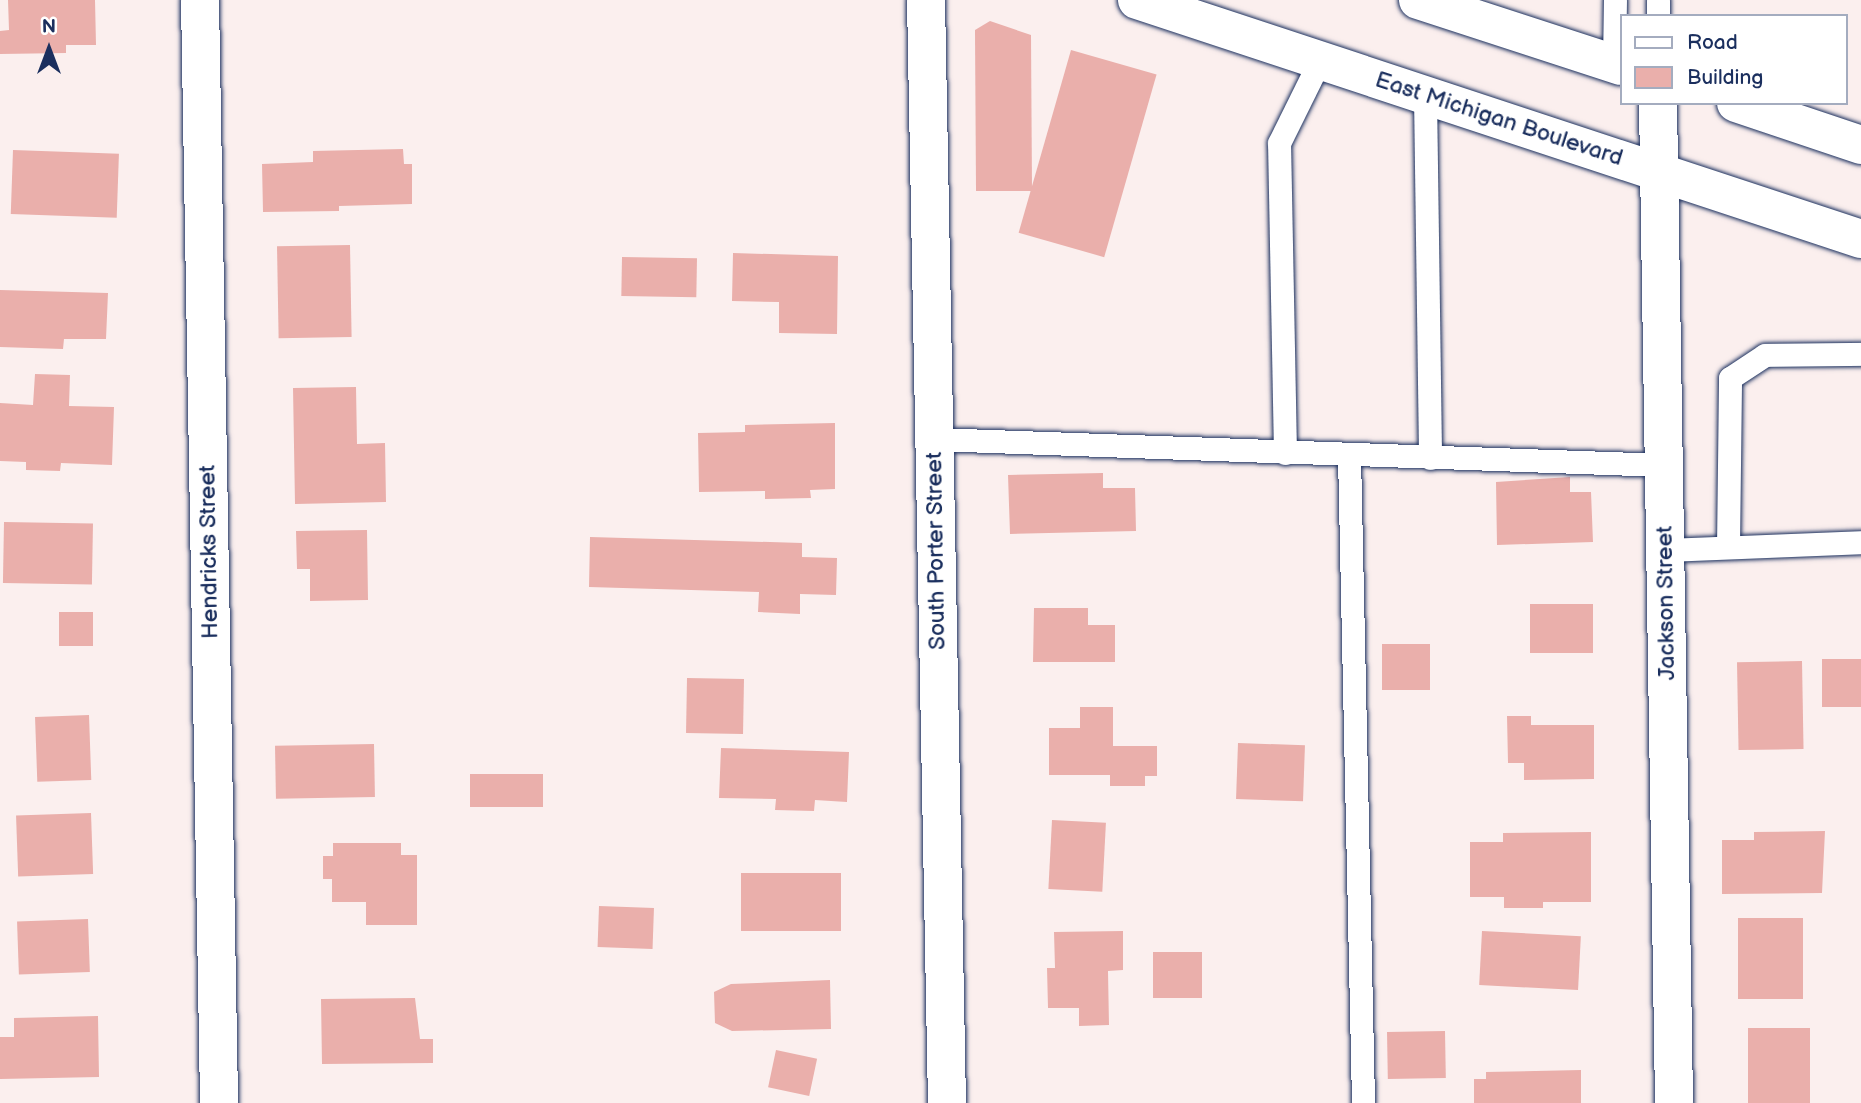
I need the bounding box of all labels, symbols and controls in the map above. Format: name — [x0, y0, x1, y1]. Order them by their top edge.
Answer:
north arrow — [14, 14, 84, 84]
legend — [1619, 14, 1847, 105]
text: N — [42, 16, 56, 39]
text: Road — [1687, 30, 1738, 55]
text: Building — [1687, 65, 1763, 90]
street label: East Michigan Boulevard — [1372, 66, 1626, 172]
street label: South Porter Street — [920, 452, 952, 650]
street label: Hendricks Street — [194, 464, 224, 640]
street label: Jackson Street — [1651, 525, 1681, 681]

